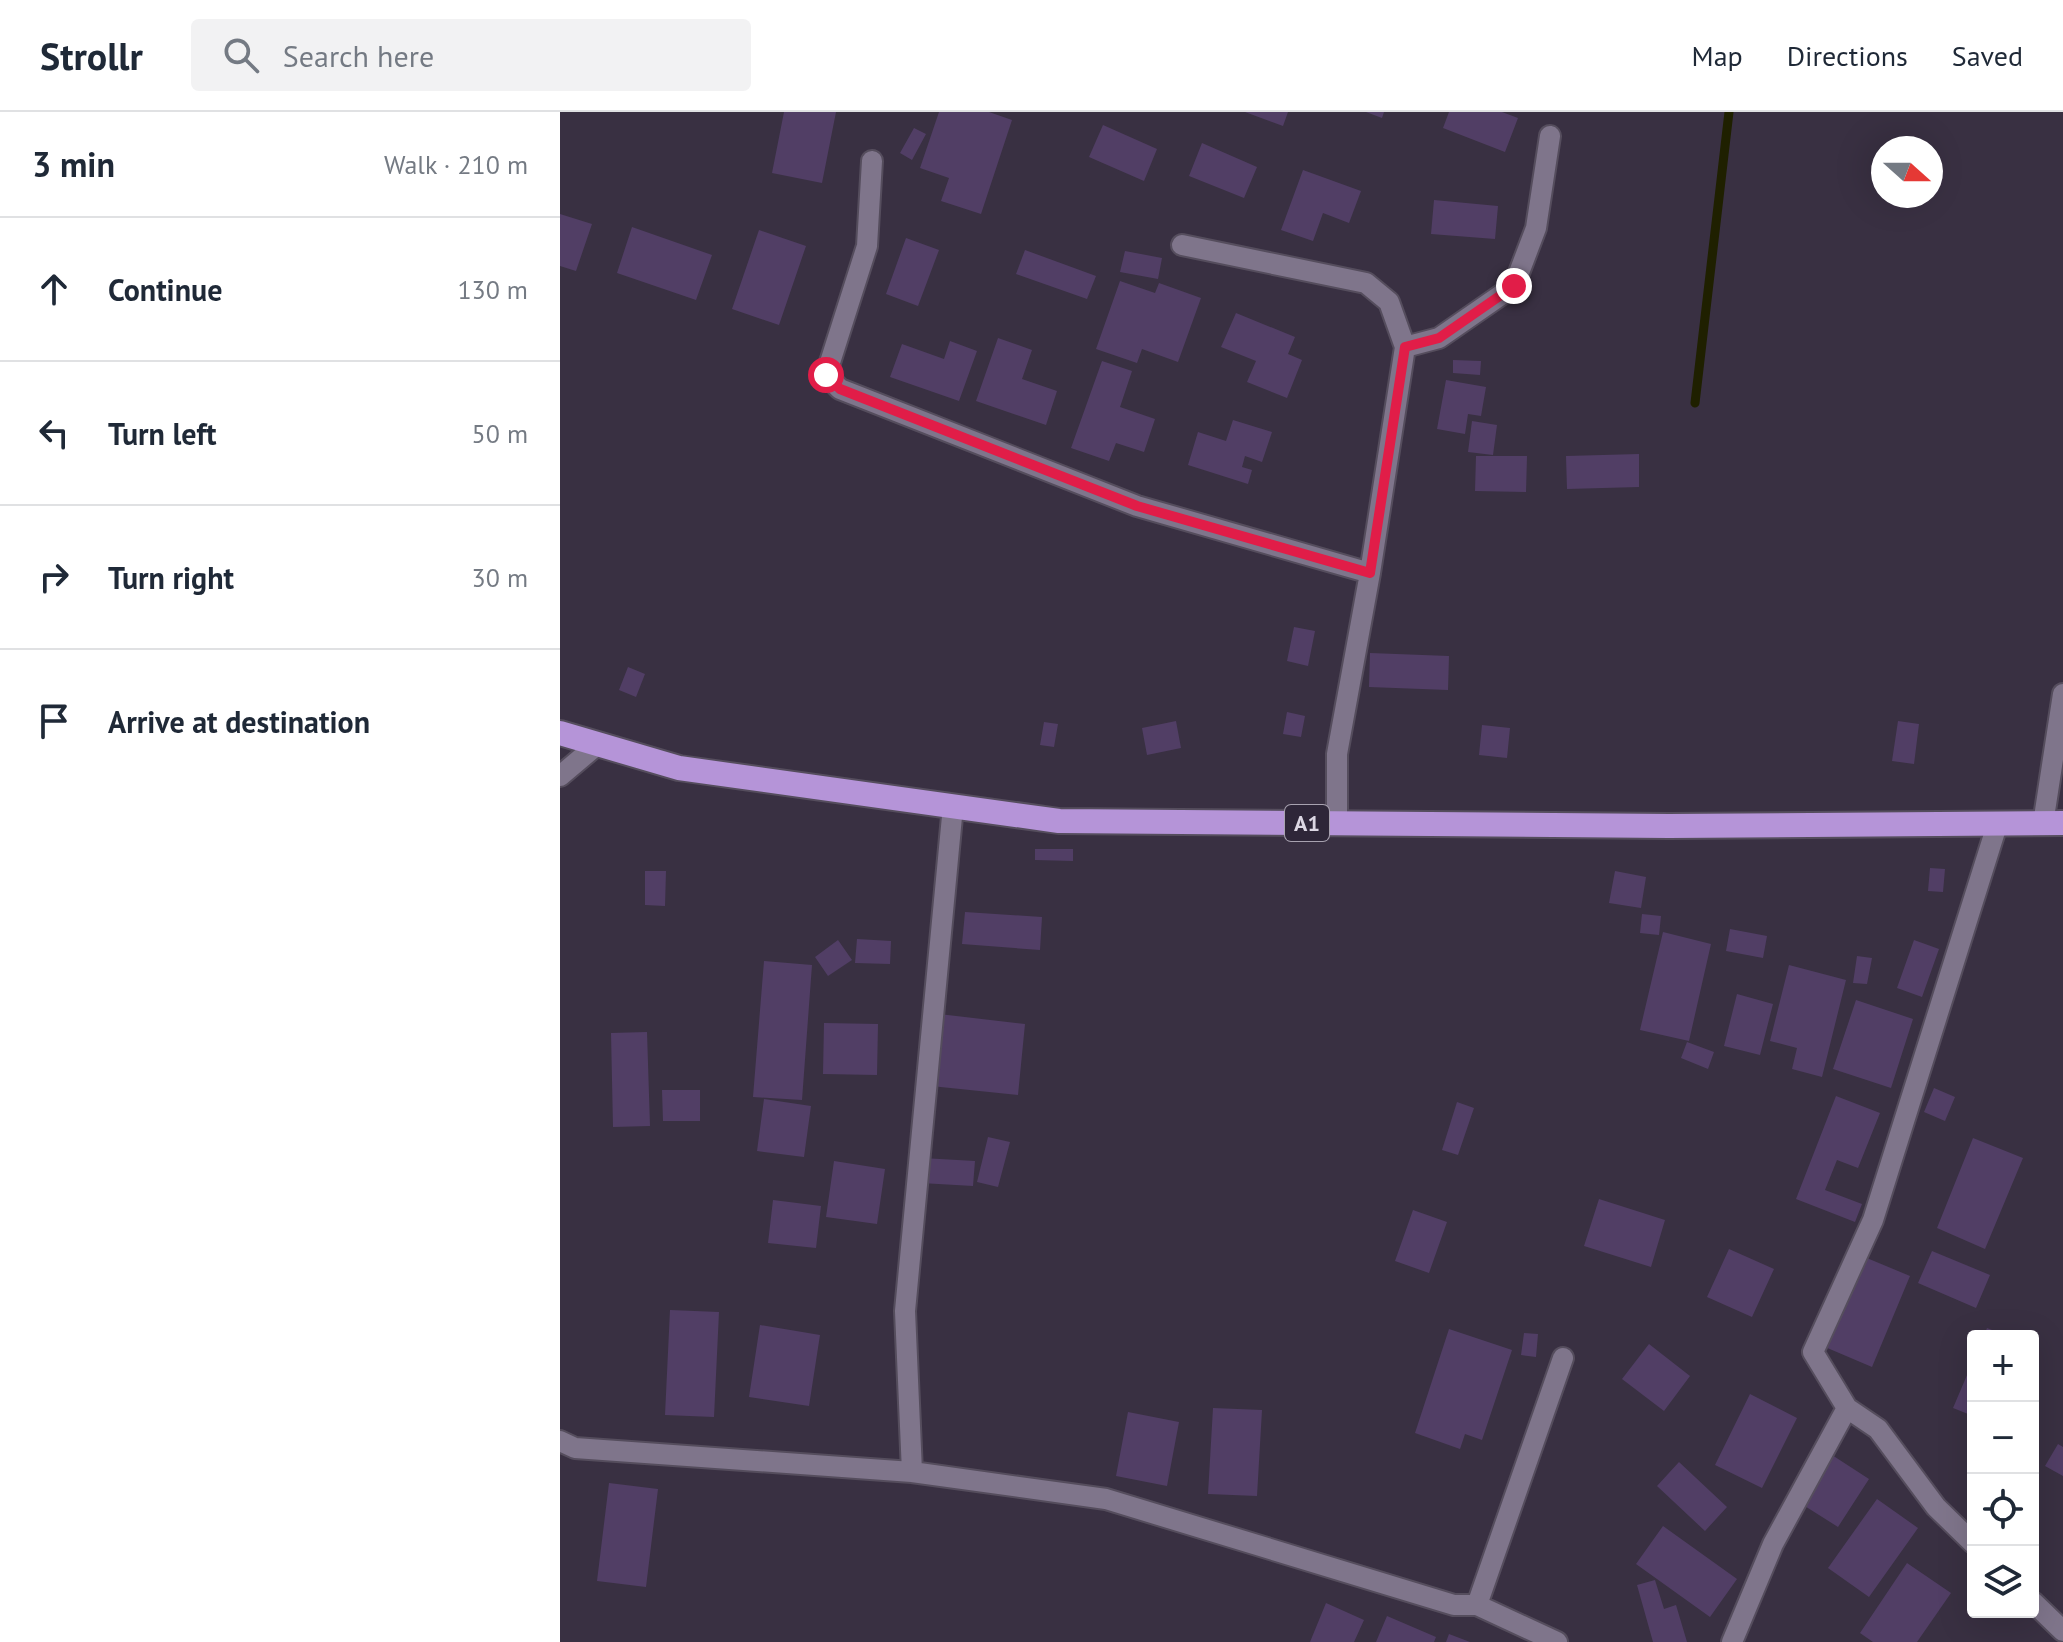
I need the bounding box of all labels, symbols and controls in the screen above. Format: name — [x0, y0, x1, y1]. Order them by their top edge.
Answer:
search box — [191, 19, 751, 91]
text: Strollr — [40, 31, 143, 80]
icon: search — [219, 33, 263, 77]
text: Search here — [283, 36, 434, 75]
text: Map — [1692, 37, 1743, 74]
text: Directions — [1787, 37, 1908, 74]
text: Saved — [1952, 37, 2023, 74]
north arrow — [1871, 136, 1943, 208]
text: 3 min — [32, 142, 115, 186]
text: Walk · 210 m — [384, 148, 528, 181]
icon: ahead — [32, 267, 76, 311]
route end — [1496, 268, 1532, 304]
text: Continue — [108, 270, 222, 309]
text: 130 m — [457, 273, 528, 306]
route start — [808, 357, 844, 393]
icon: left — [32, 411, 76, 455]
text: Turn left — [108, 414, 216, 453]
text: 50 m — [472, 417, 528, 450]
icon: right — [32, 555, 76, 599]
text: Turn right — [108, 558, 234, 597]
text: 30 m — [472, 561, 528, 594]
icon: arrive — [32, 699, 76, 743]
text: Arrive at destination — [108, 702, 370, 741]
road number: A1 — [1285, 805, 1329, 841]
map controls — [1967, 1330, 2039, 1618]
button: + — [1967, 1330, 2039, 1402]
button: − — [1967, 1402, 2039, 1474]
button: locate — [1967, 1474, 2039, 1546]
button: layers — [1967, 1546, 2039, 1618]

